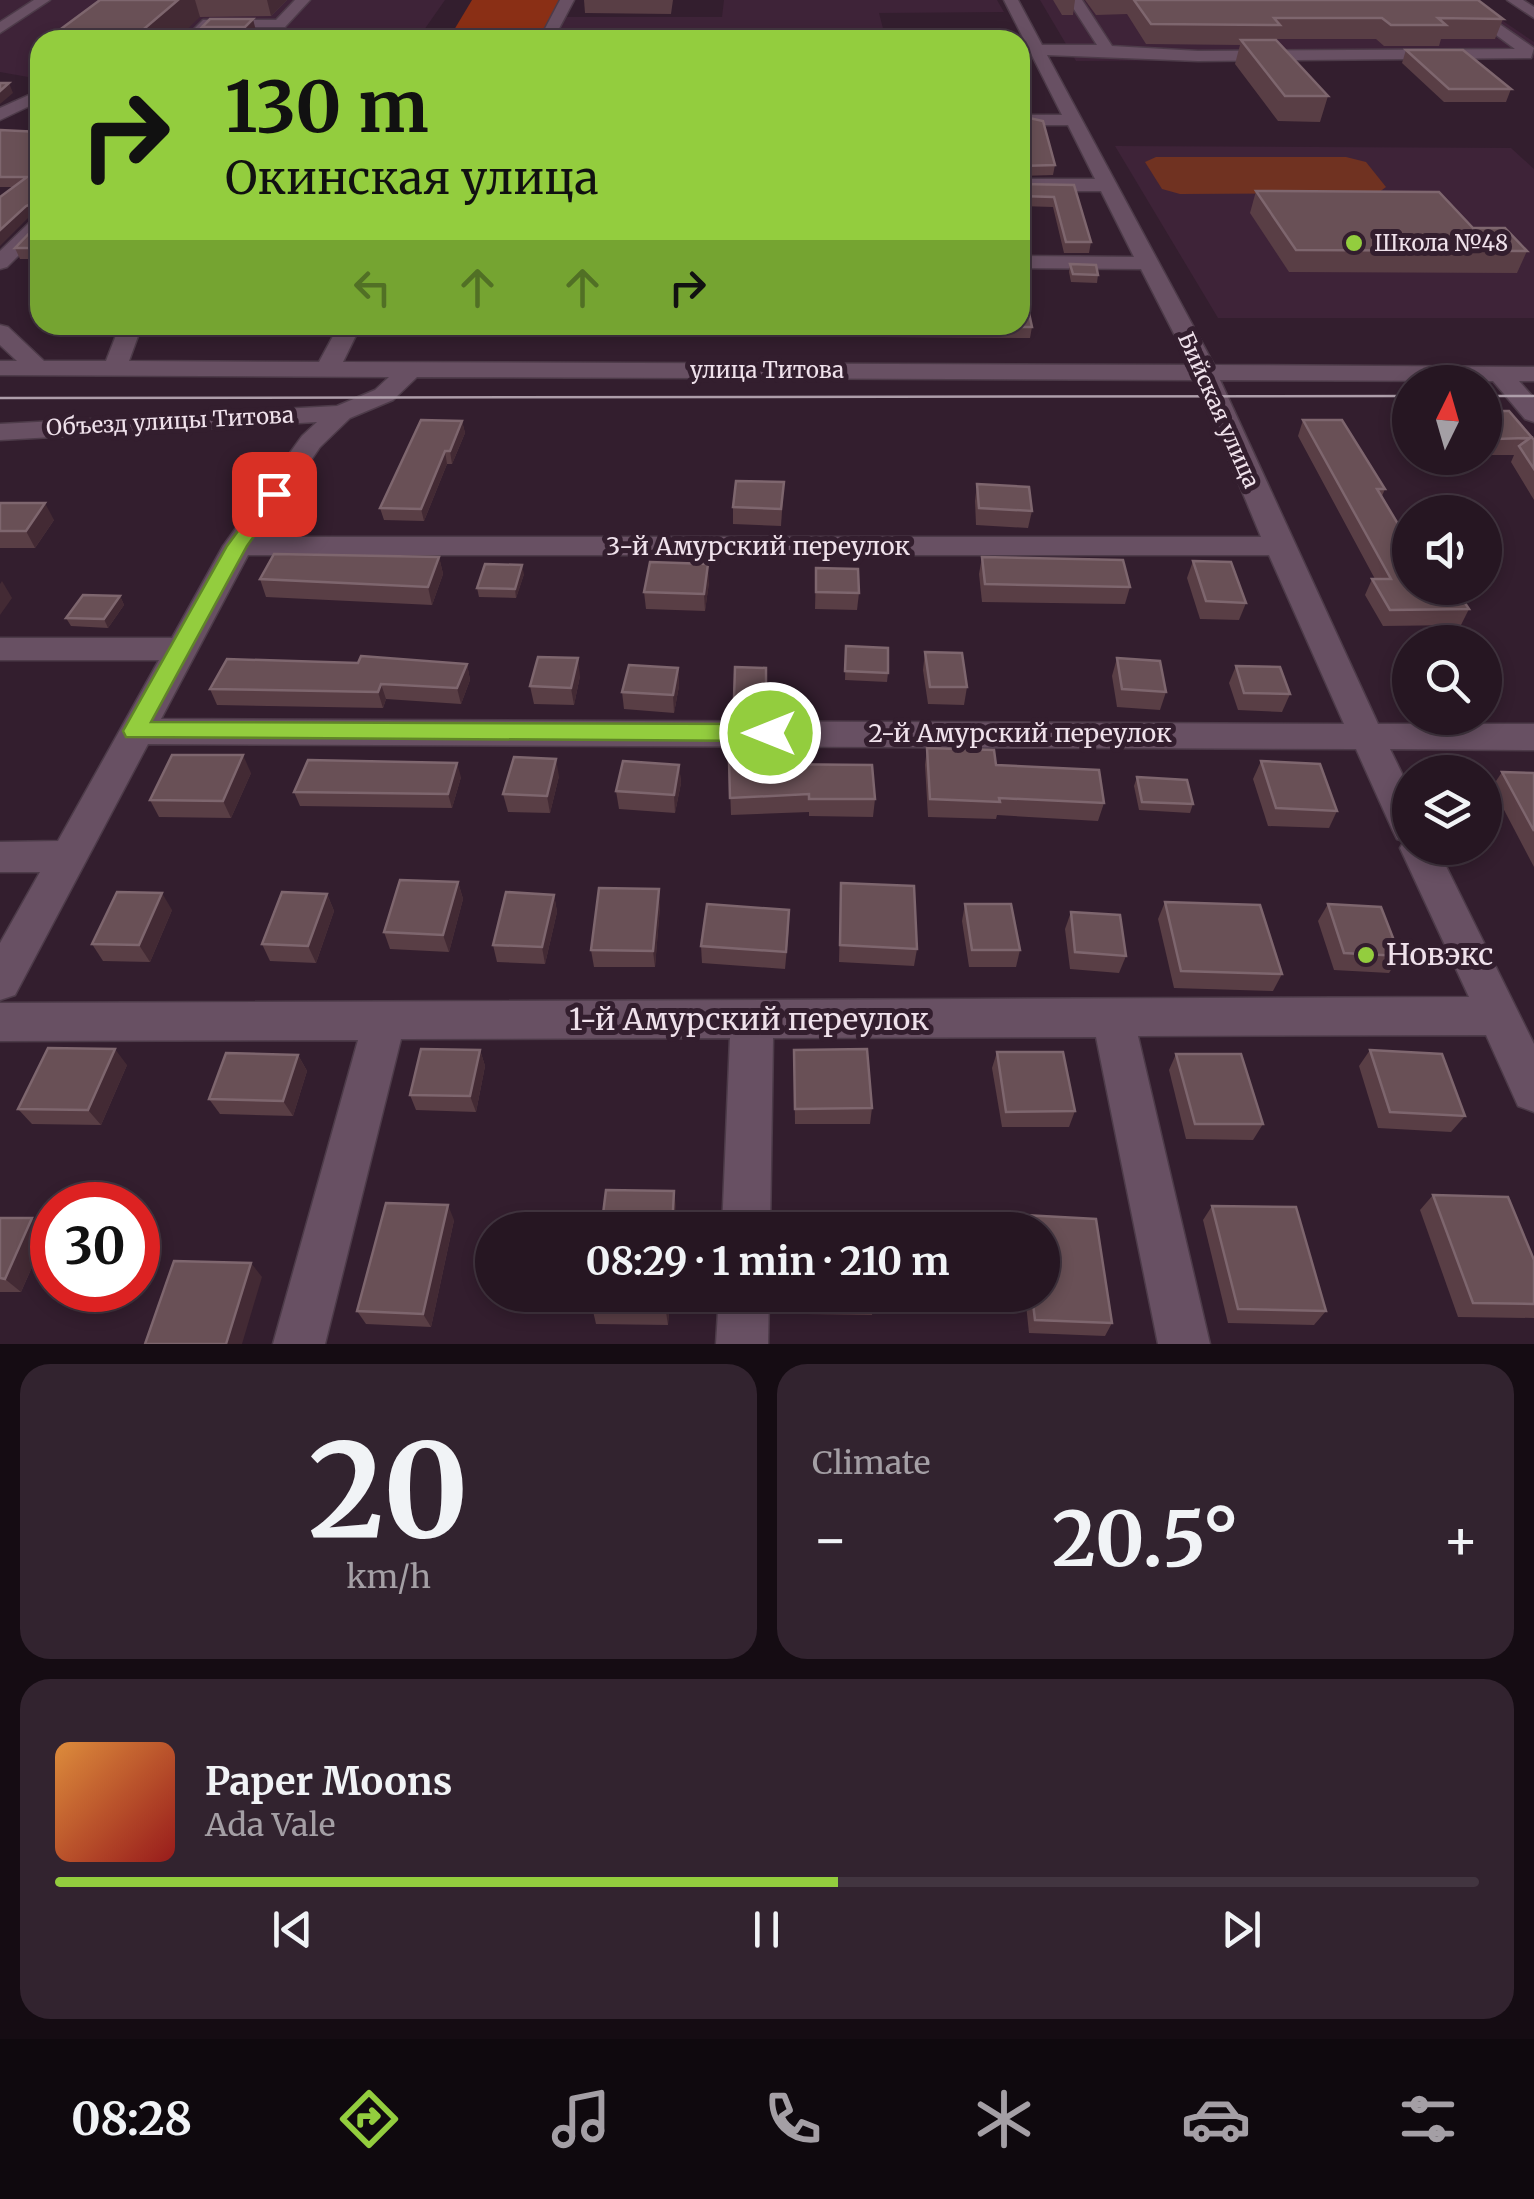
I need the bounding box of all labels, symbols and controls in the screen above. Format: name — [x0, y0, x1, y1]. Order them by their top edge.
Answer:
text: 130 m — [225, 63, 429, 151]
icon: right — [60, 70, 190, 200]
text: Окинская улица — [225, 150, 599, 206]
place label: Школа №48 — [1374, 229, 1508, 257]
marker: Школа №48 — [1343, 232, 1365, 254]
icon: left — [345, 260, 400, 315]
icon: ahead — [450, 260, 505, 315]
icon: ahead — [555, 260, 610, 315]
icon: right — [660, 260, 715, 315]
street label: Бийская улица — [1172, 328, 1266, 492]
street label: улица Титова — [690, 356, 844, 384]
north arrow — [1392, 365, 1502, 475]
map controls — [1392, 365, 1502, 865]
street label: Объезд улицы Титова — [45, 401, 295, 441]
pin — [232, 452, 317, 537]
icon: arrive — [247, 467, 302, 522]
button: sound — [1392, 495, 1502, 605]
street label: 3-й Амурский переулок — [606, 530, 910, 562]
button: search — [1392, 625, 1502, 735]
position arrow — [718, 681, 822, 785]
street label: 2-й Амурский переулок — [868, 717, 1172, 749]
button: layers — [1392, 755, 1502, 865]
place label: Новэкс — [1386, 935, 1493, 973]
marker: Новэкс — [1355, 944, 1377, 966]
street label: 1-й Амурский переулок — [569, 1000, 929, 1038]
speed limit sign: 30 — [30, 1182, 160, 1312]
text: 08:29 · 1 min · 210 m — [586, 1238, 949, 1285]
text: 20 — [308, 1410, 469, 1573]
text: Climate — [812, 1443, 930, 1483]
text: 20.5° — [1052, 1492, 1239, 1586]
text: − — [812, 1505, 849, 1574]
text: + — [1442, 1505, 1479, 1574]
text: km/h — [346, 1557, 431, 1597]
text: Paper Moons — [205, 1758, 452, 1805]
text: Ada Vale — [205, 1805, 335, 1845]
icon: previous — [265, 1902, 320, 1957]
icon: pause — [739, 1902, 794, 1957]
icon: next — [1214, 1902, 1269, 1957]
icon: directions — [334, 2084, 404, 2154]
icon: music — [546, 2084, 616, 2154]
icon: phone — [758, 2084, 828, 2154]
icon: climate — [969, 2084, 1039, 2154]
icon: car — [1181, 2084, 1251, 2154]
icon: filters — [1393, 2084, 1463, 2154]
text: 08:28 — [71, 2091, 192, 2147]

